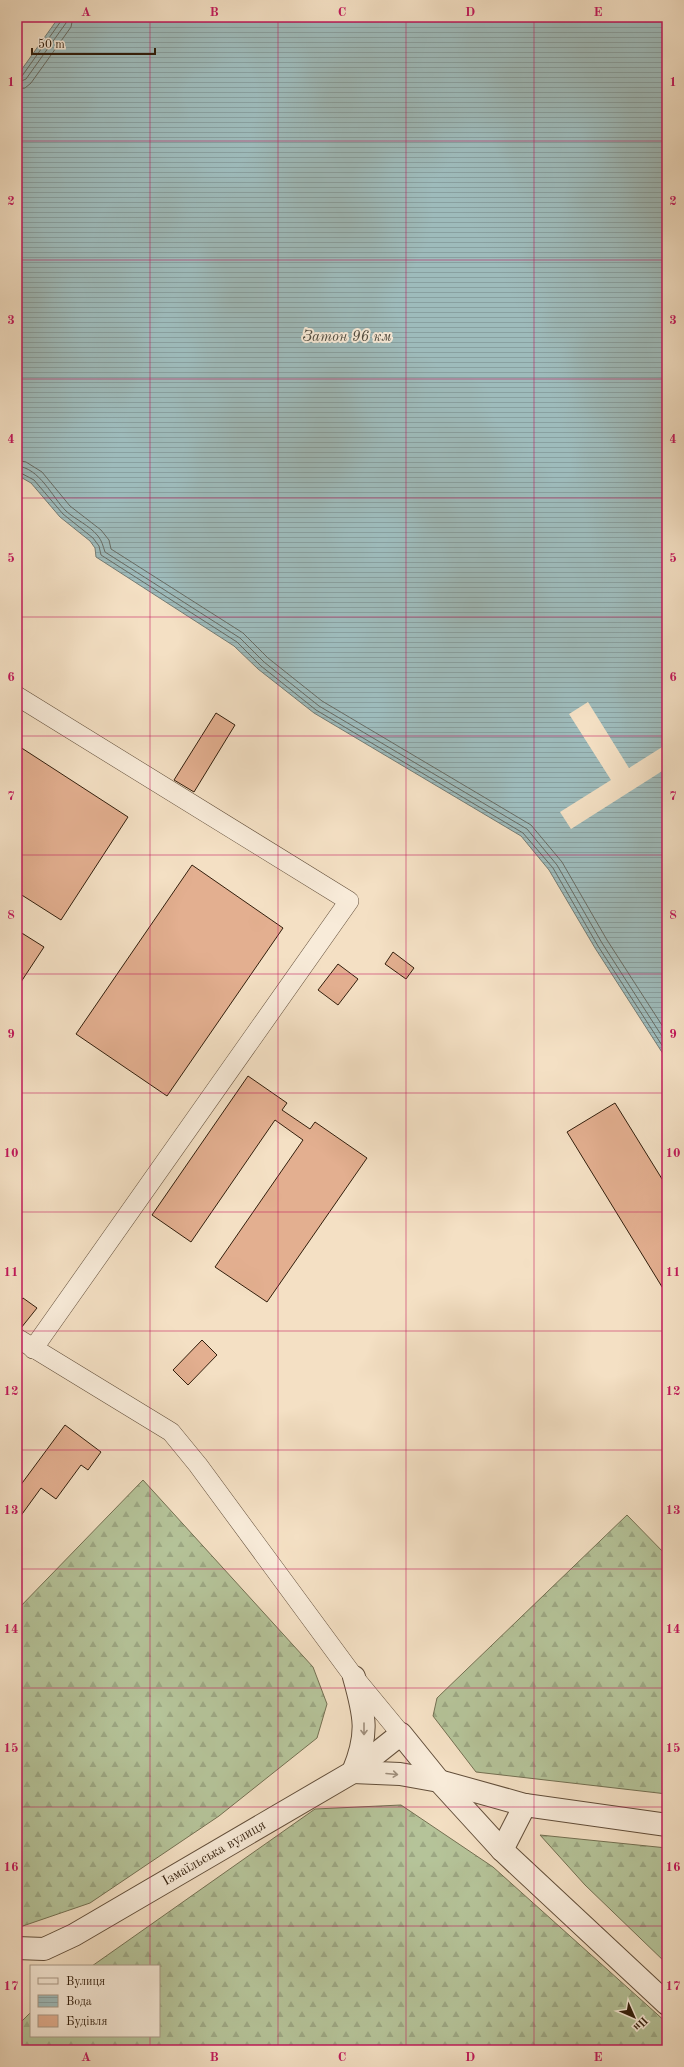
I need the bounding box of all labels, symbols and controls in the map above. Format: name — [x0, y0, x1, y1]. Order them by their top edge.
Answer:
text: A — [81, 6, 91, 19]
text: B — [209, 6, 219, 19]
text: C — [338, 6, 346, 19]
text: D — [465, 6, 475, 19]
text: E — [594, 6, 603, 19]
scale bar — [32, 30, 155, 56]
text: 50 m — [38, 38, 65, 51]
text: 1 — [7, 76, 15, 89]
text: 1 — [669, 76, 677, 89]
text: 2 — [7, 195, 15, 208]
text: 2 — [669, 195, 677, 208]
text: 3 — [7, 314, 15, 327]
text: 3 — [669, 314, 677, 327]
water label: Затон 96 км — [302, 329, 392, 345]
text: 4 — [7, 433, 15, 446]
text: 4 — [669, 433, 677, 446]
text: 5 — [7, 552, 15, 565]
text: 5 — [669, 552, 677, 565]
text: 6 — [7, 671, 15, 684]
text: 6 — [669, 671, 677, 684]
text: 7 — [7, 790, 15, 803]
text: 7 — [669, 790, 677, 803]
text: 8 — [7, 909, 15, 922]
text: 8 — [669, 909, 677, 922]
text: 9 — [7, 1028, 15, 1041]
text: 9 — [669, 1028, 677, 1041]
text: 10 — [3, 1147, 19, 1160]
text: 10 — [665, 1147, 681, 1160]
text: 11 — [3, 1266, 19, 1279]
text: 11 — [665, 1266, 681, 1279]
text: 12 — [3, 1385, 19, 1398]
text: 12 — [665, 1385, 681, 1398]
text: 13 — [3, 1504, 19, 1517]
text: 13 — [665, 1504, 681, 1517]
text: 14 — [3, 1623, 19, 1636]
text: 14 — [665, 1623, 681, 1636]
one-way arrow — [360, 1722, 368, 1735]
text: 15 — [3, 1742, 19, 1755]
text: 15 — [665, 1742, 681, 1755]
one-way arrow — [385, 1770, 398, 1777]
street label: Ізмаїльська вулиця — [160, 1818, 268, 1888]
text: 16 — [3, 1861, 19, 1874]
text: 16 — [665, 1861, 681, 1874]
legend — [30, 1965, 160, 2037]
text: Вулиця — [66, 1976, 105, 1988]
text: 17 — [3, 1980, 19, 1993]
text: 17 — [665, 1980, 681, 1993]
text: Вода — [66, 1996, 92, 2008]
north arrow — [614, 1997, 654, 2037]
text: Пн — [631, 2014, 649, 2032]
text: Будівля — [66, 2015, 108, 2028]
text: A — [81, 2051, 91, 2064]
text: B — [209, 2051, 219, 2064]
text: C — [338, 2051, 346, 2064]
text: D — [465, 2051, 475, 2064]
text: E — [594, 2051, 603, 2064]

